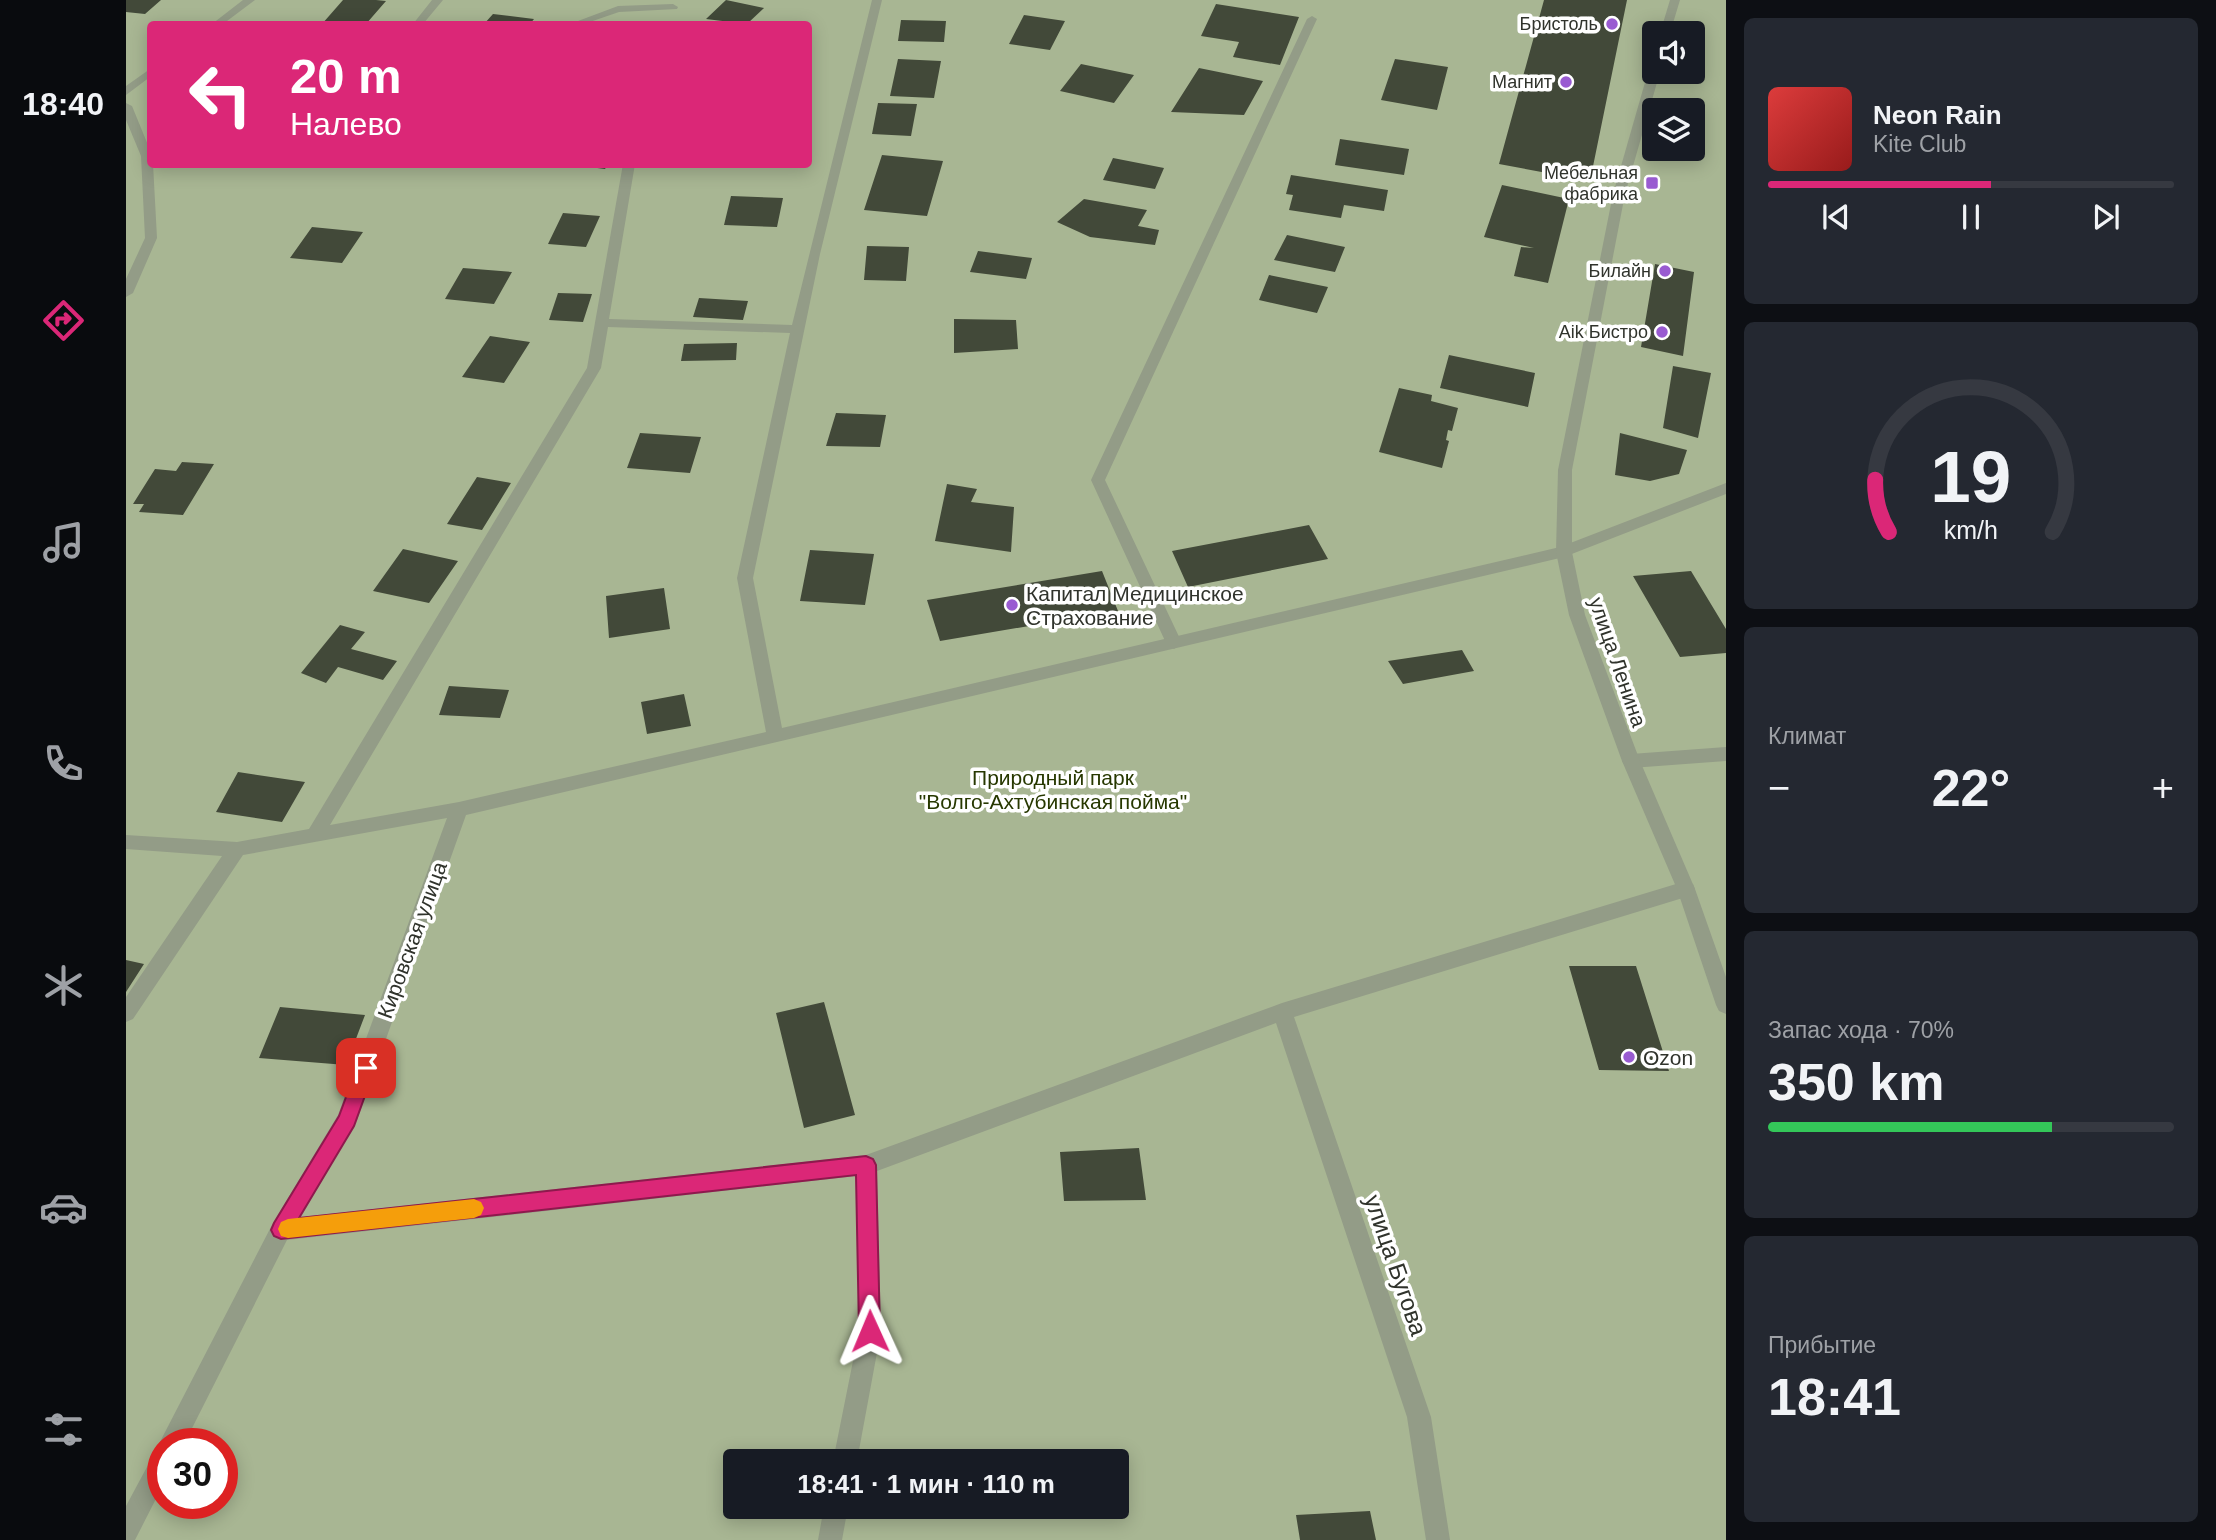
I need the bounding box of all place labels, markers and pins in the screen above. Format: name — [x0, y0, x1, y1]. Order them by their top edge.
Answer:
place label: Бристоль — [1520, 14, 1598, 34]
marker: Бристоль — [1604, 16, 1620, 32]
place label: Магнит — [1492, 72, 1552, 92]
marker: Магнит — [1558, 74, 1574, 90]
place label: Мебельная фабрика — [1544, 163, 1639, 204]
marker: Мебельная фабрика — [1644, 175, 1660, 191]
place label: Билайн — [1589, 261, 1651, 281]
marker: Билайн — [1657, 263, 1673, 279]
place label: Aik Бистро — [1559, 322, 1648, 342]
marker: Aik Бистро — [1654, 324, 1670, 340]
place label: Капитал Медицинское Страхование — [1026, 582, 1244, 629]
marker: Капитал Медицинское Страхование — [1004, 597, 1020, 613]
pin — [336, 1038, 396, 1098]
place label: Ozon — [1643, 1046, 1693, 1069]
marker: Ozon — [1621, 1049, 1637, 1065]

